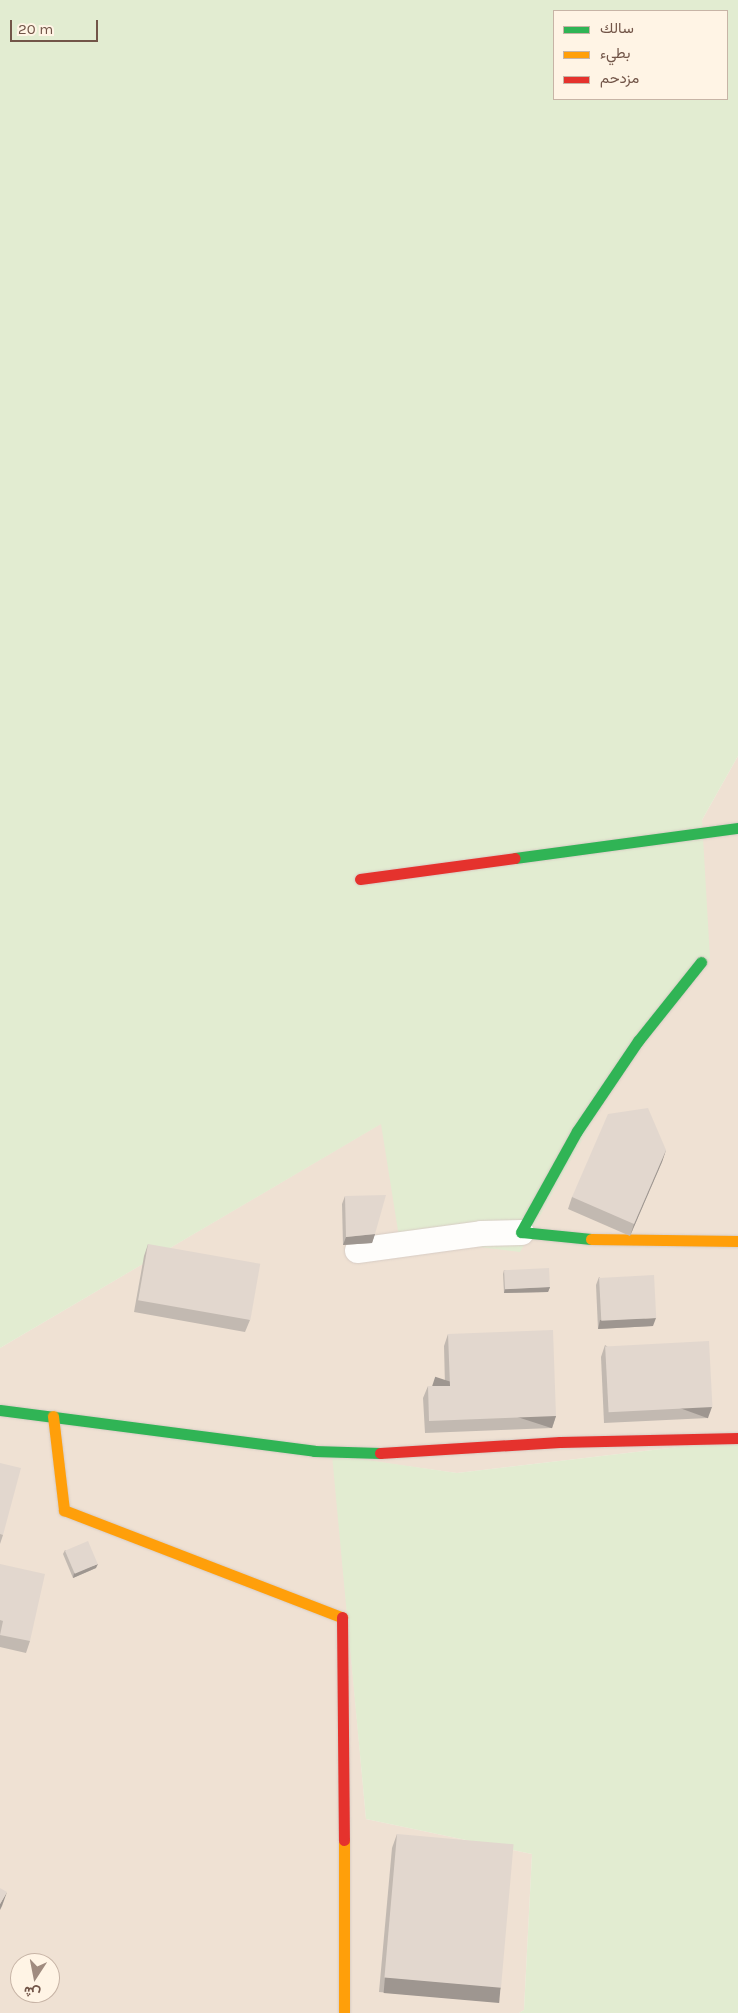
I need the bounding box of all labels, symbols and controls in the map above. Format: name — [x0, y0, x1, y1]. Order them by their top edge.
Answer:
scale bar — [12, 10, 100, 42]
legend — [553, 10, 728, 100]
text: سالك — [600, 19, 634, 37]
text: 20 m — [18, 20, 53, 38]
text: بطيء — [600, 44, 630, 62]
text: مزدحم — [600, 69, 639, 87]
north arrow — [10, 1953, 60, 2003]
text: ش — [22, 1982, 42, 2002]

